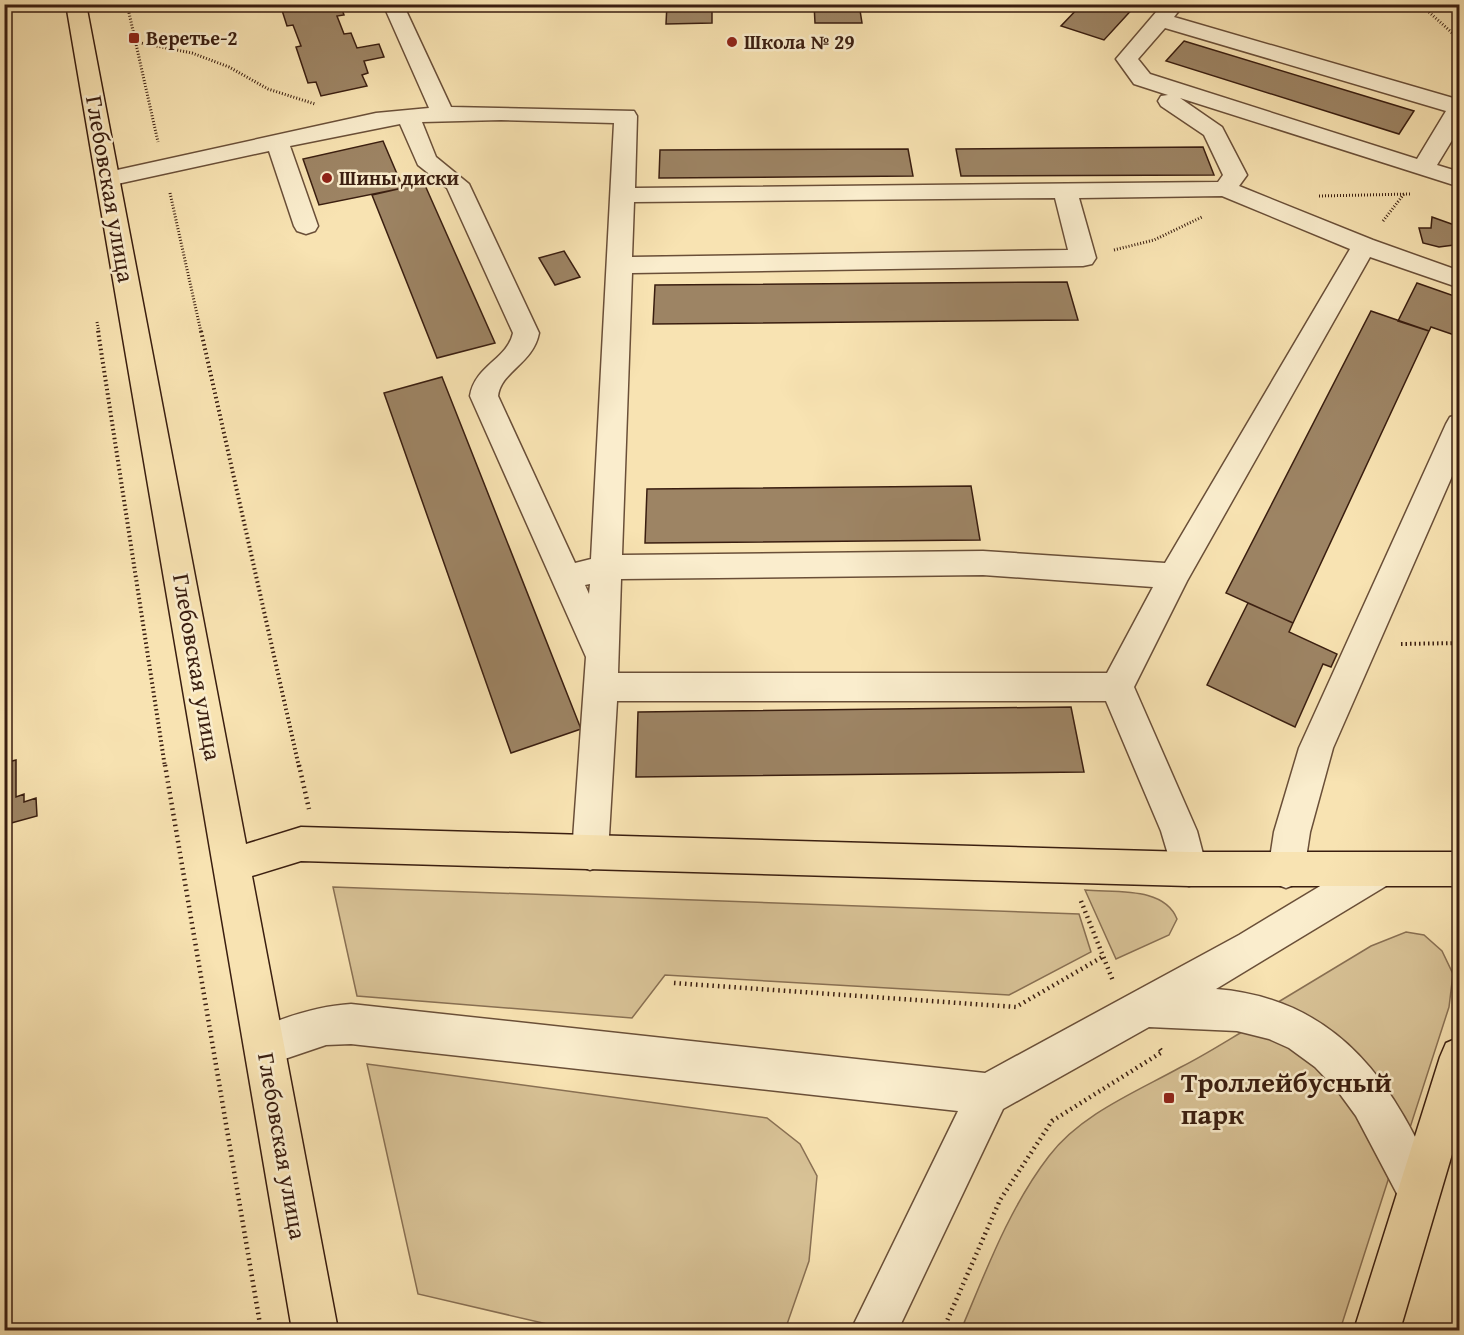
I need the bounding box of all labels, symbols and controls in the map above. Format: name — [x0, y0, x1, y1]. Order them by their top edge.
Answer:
place label: Веретье-2 — [146, 23, 238, 52]
place label: Школа № 29 — [744, 27, 855, 56]
marker: Веретье-2 — [127, 31, 141, 45]
marker: Школа № 29 — [725, 35, 739, 49]
street label: Глебовская улица — [77, 93, 144, 286]
place label: Шины диски — [339, 163, 460, 192]
marker: Шины диски — [320, 171, 334, 185]
street label: Глебовская улица — [164, 571, 231, 764]
street label: Глебовская улица — [249, 1050, 316, 1243]
place label: Троллейбусный парк — [1181, 1061, 1392, 1134]
marker: Троллейбусный парк — [1162, 1091, 1176, 1105]

